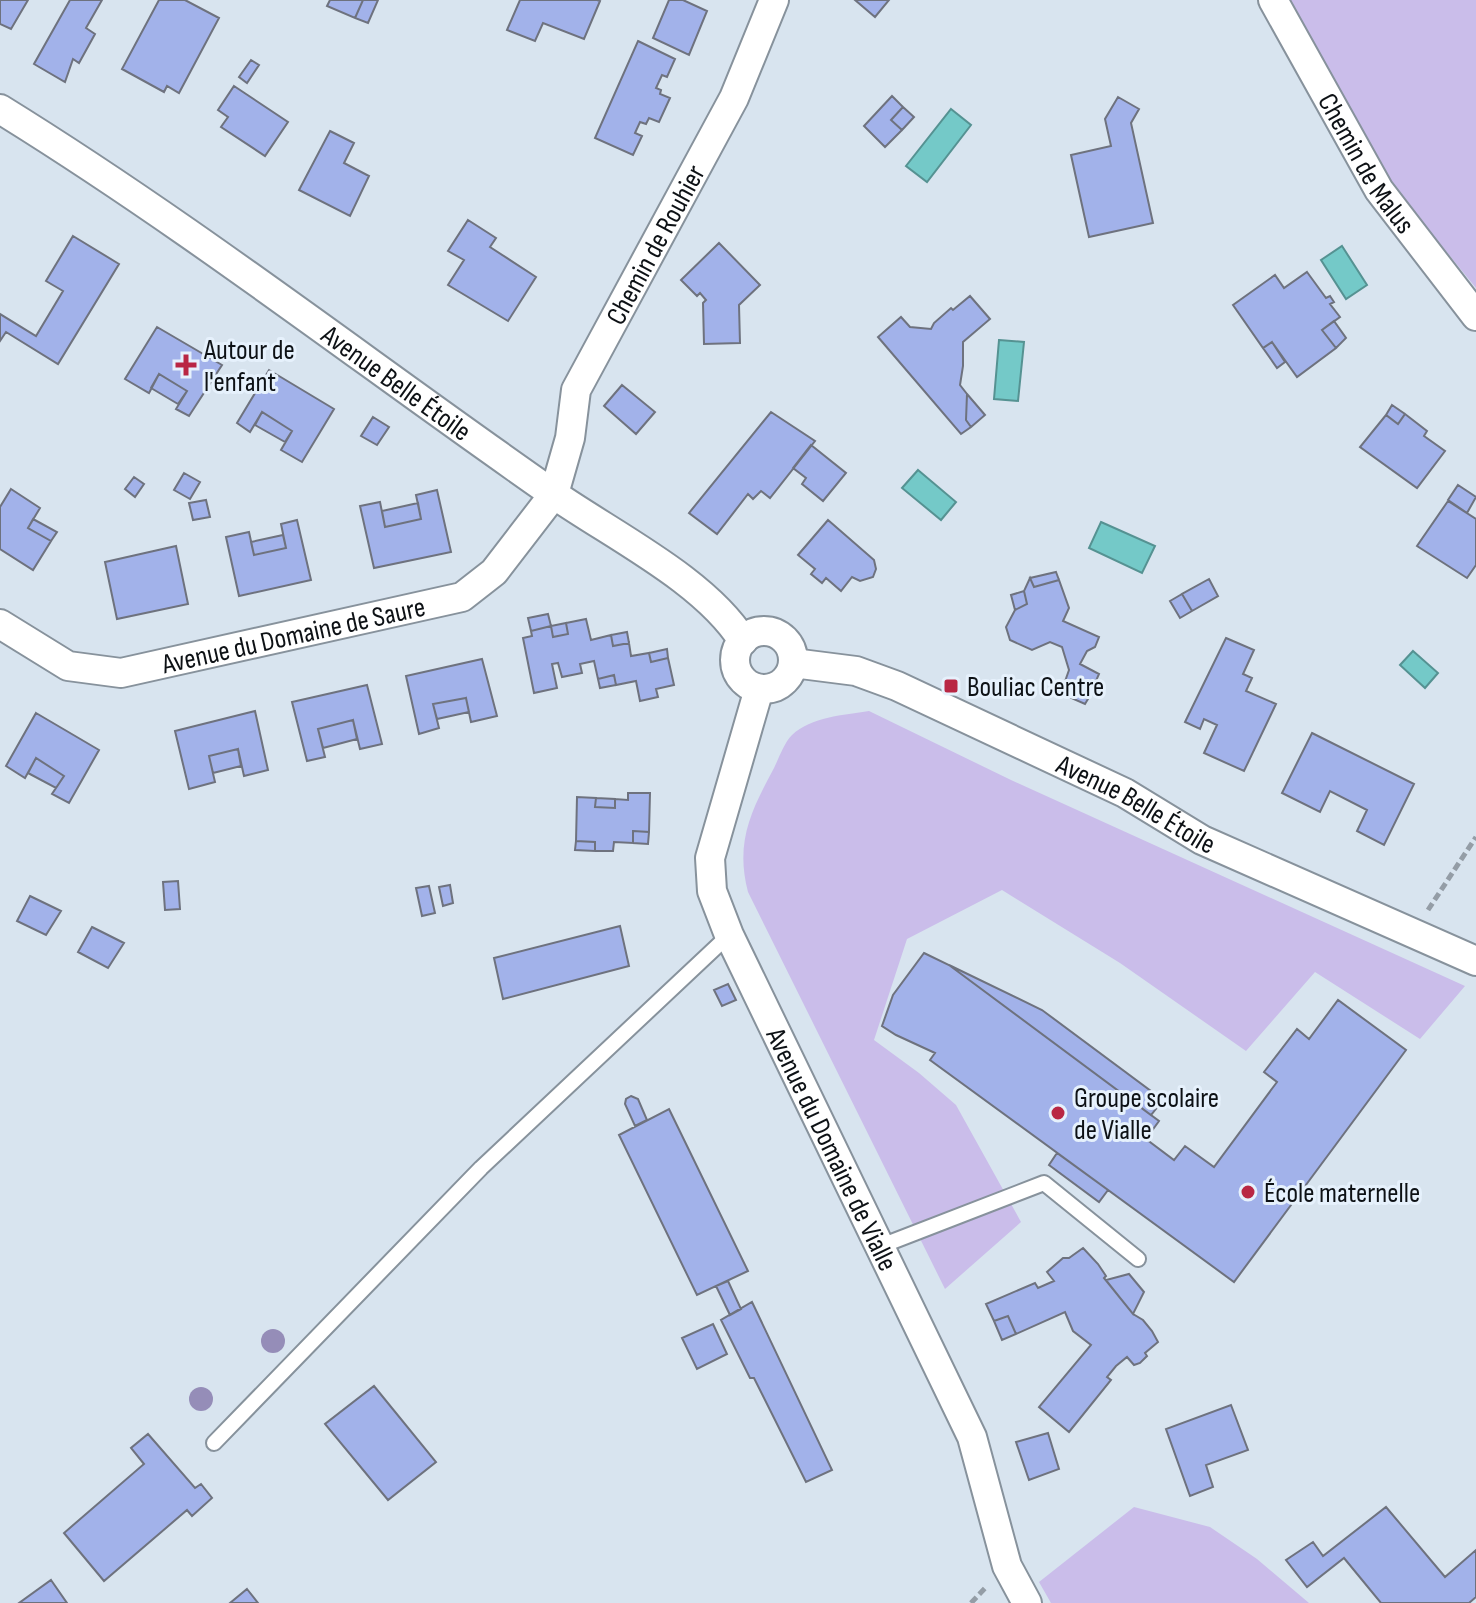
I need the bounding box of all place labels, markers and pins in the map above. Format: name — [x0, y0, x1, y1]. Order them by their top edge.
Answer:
place label: Autour de l'enfant — [203, 334, 295, 399]
marker: Autour de l'enfant — [175, 354, 197, 376]
place label: Bouliac Centre — [967, 671, 1104, 704]
marker: Bouliac Centre — [942, 677, 960, 695]
place label: Groupe scolaire de Vialle — [1074, 1082, 1219, 1147]
marker: Groupe scolaire de Vialle — [1049, 1104, 1067, 1122]
place label: École maternelle — [1264, 1177, 1420, 1210]
marker: École maternelle — [1239, 1183, 1257, 1201]

